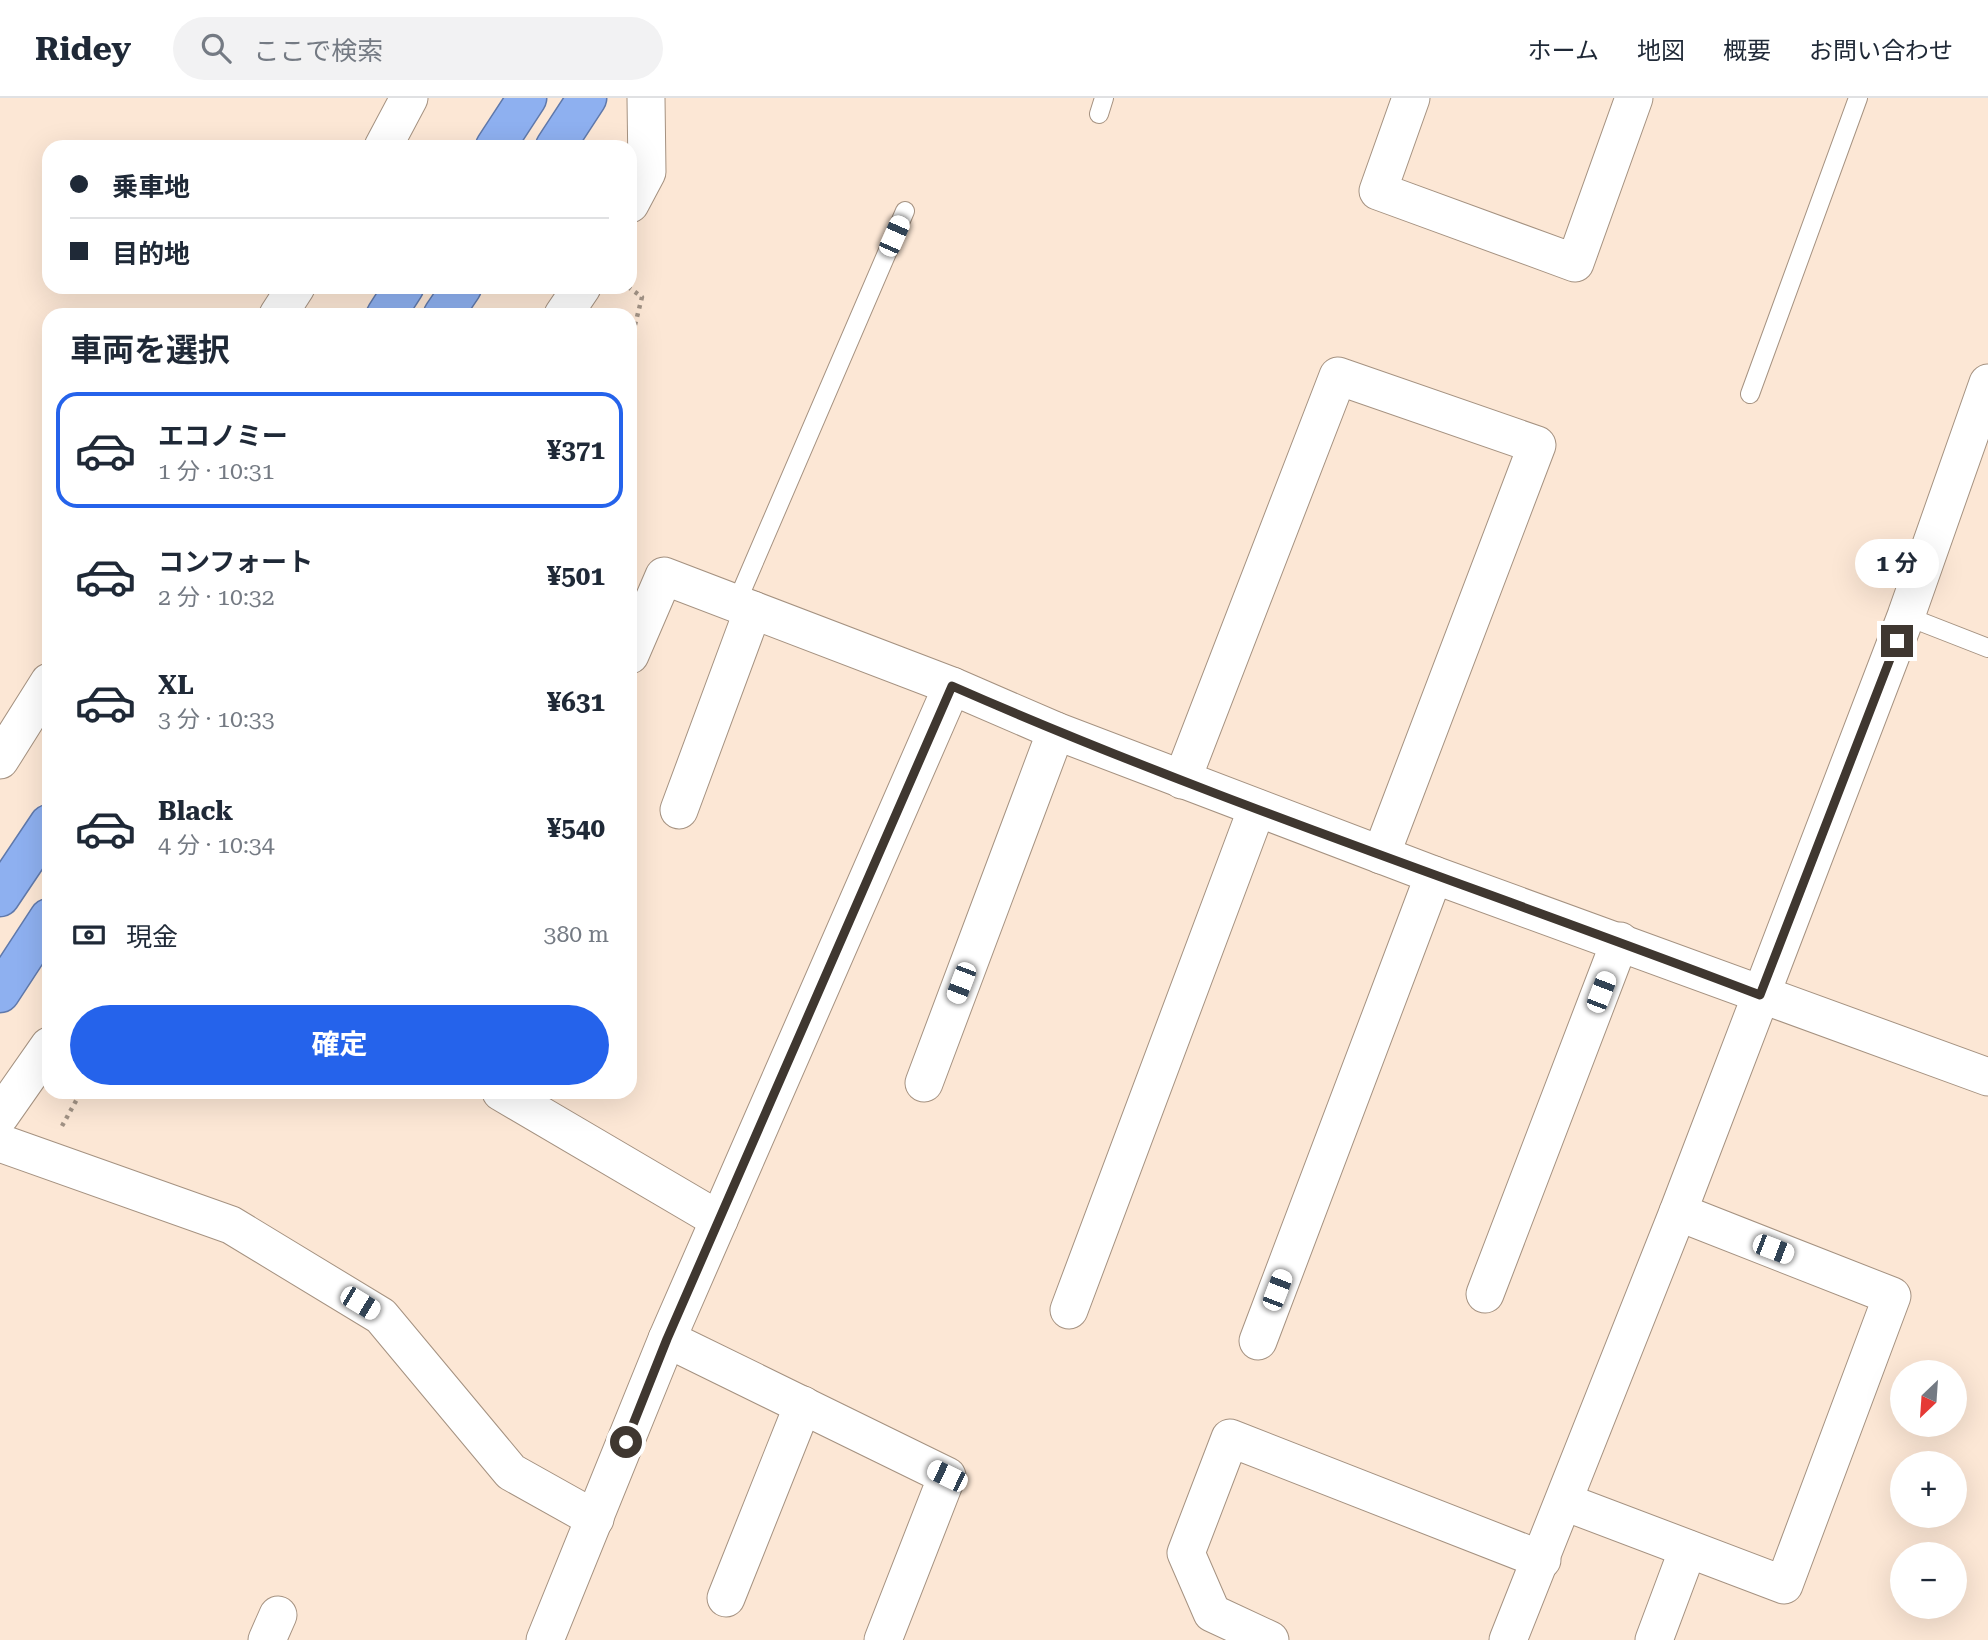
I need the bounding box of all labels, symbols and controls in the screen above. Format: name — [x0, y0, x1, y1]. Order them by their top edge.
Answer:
search box — [173, 17, 663, 80]
text: Ridey — [35, 29, 131, 68]
icon: search — [197, 29, 235, 67]
text: ここで検索 — [253, 36, 383, 66]
text: ホーム — [1528, 37, 1599, 65]
text: 地図 — [1637, 37, 1685, 65]
text: 概要 — [1723, 37, 1771, 65]
text: お問い合わせ — [1809, 37, 1953, 65]
text: 乗車地 — [112, 172, 190, 202]
car — [876, 213, 913, 259]
text: 目的地 — [112, 239, 190, 269]
text: 車両を選択 — [70, 331, 230, 369]
icon: car — [74, 419, 137, 482]
text: エコノミー — [158, 421, 288, 451]
text: ¥371 — [547, 435, 605, 465]
text: 1 分 · 10:31 — [158, 458, 275, 485]
callout: 1 分 — [1855, 540, 1939, 588]
icon: car — [74, 545, 137, 608]
text: コンフォート — [158, 547, 313, 577]
text: 1 分 — [1876, 550, 1918, 577]
text: ¥501 — [547, 561, 605, 591]
text: 2 分 · 10:32 — [158, 584, 275, 611]
route end — [1881, 625, 1913, 657]
text: XL — [158, 670, 194, 700]
icon: car — [74, 671, 137, 734]
text: ¥631 — [547, 687, 605, 717]
text: 3 分 · 10:33 — [158, 706, 275, 733]
text: Black — [158, 796, 233, 826]
icon: car — [74, 797, 137, 860]
text: ¥540 — [547, 813, 605, 843]
text: 4 分 · 10:34 — [158, 832, 275, 859]
icon: cash — [70, 916, 108, 954]
text: 380 m — [544, 921, 609, 948]
text: 現金 — [126, 922, 178, 952]
car — [944, 960, 979, 1006]
car — [1584, 969, 1619, 1015]
button: 確定 — [70, 1005, 609, 1085]
car — [1750, 1232, 1797, 1266]
car — [1260, 1267, 1295, 1313]
car — [337, 1283, 384, 1323]
north arrow — [1890, 1360, 1967, 1437]
map controls — [1890, 1360, 1967, 1619]
route start — [610, 1426, 642, 1458]
button: + — [1890, 1451, 1967, 1528]
car — [924, 1457, 971, 1495]
button: − — [1890, 1542, 1967, 1619]

